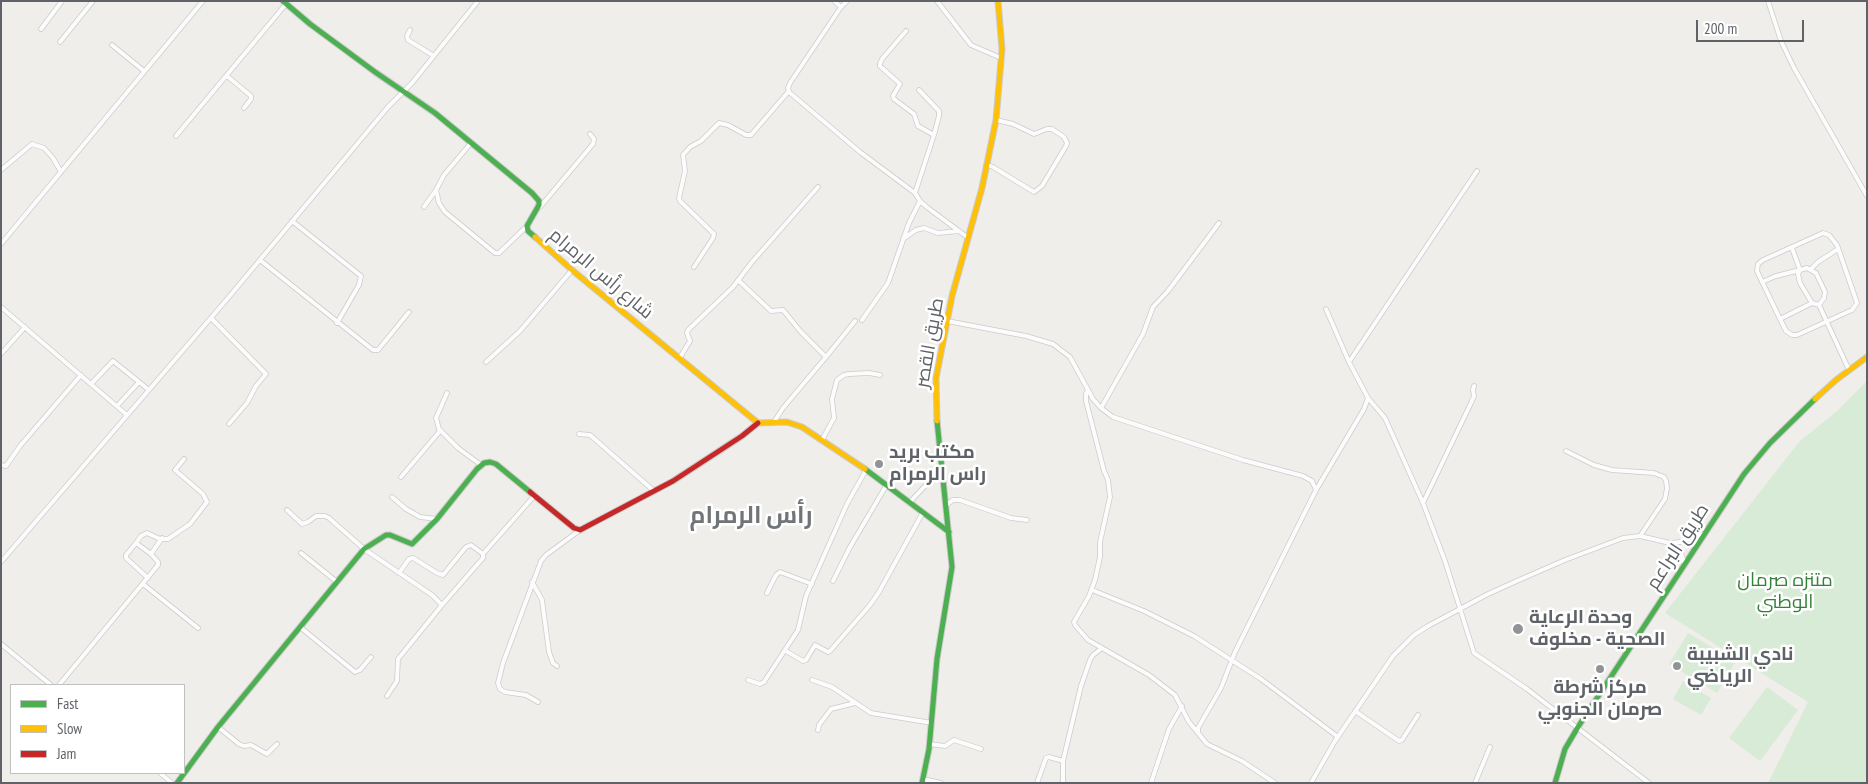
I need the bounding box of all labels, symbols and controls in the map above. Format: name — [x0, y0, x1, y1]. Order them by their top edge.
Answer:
scale bar — [1698, 10, 1806, 42]
text: 200 m — [1704, 19, 1737, 38]
street label: شارع رأس الرمرام — [544, 224, 658, 324]
street label: طريق القصر — [911, 296, 949, 390]
place label: مكتب بريد راس الرمرام — [889, 442, 986, 486]
marker: مكتب بريد راس الرمرام — [873, 458, 885, 470]
street label: طريق البراعم — [1642, 500, 1714, 594]
district label: رأس الرمرام — [690, 502, 812, 530]
park label: متنزه صرمان الوطني — [1737, 570, 1833, 614]
place label: وحدة الرعاية الصحية - مخلوف — [1529, 607, 1666, 651]
marker: وحدة الرعاية الصحية - مخلوف — [1511, 622, 1525, 636]
place label: نادي الشبيبة الرياضي — [1687, 644, 1793, 688]
marker: نادي الشبيبة الرياضي — [1671, 660, 1683, 672]
marker: مركز شرطة صرمان الجنوبي — [1594, 663, 1606, 675]
place label: مركز شرطة صرمان الجنوبي — [1538, 677, 1662, 721]
legend — [10, 684, 185, 774]
text: Fast — [57, 694, 78, 713]
text: Slow — [57, 719, 82, 738]
text: Jam — [57, 744, 76, 763]

